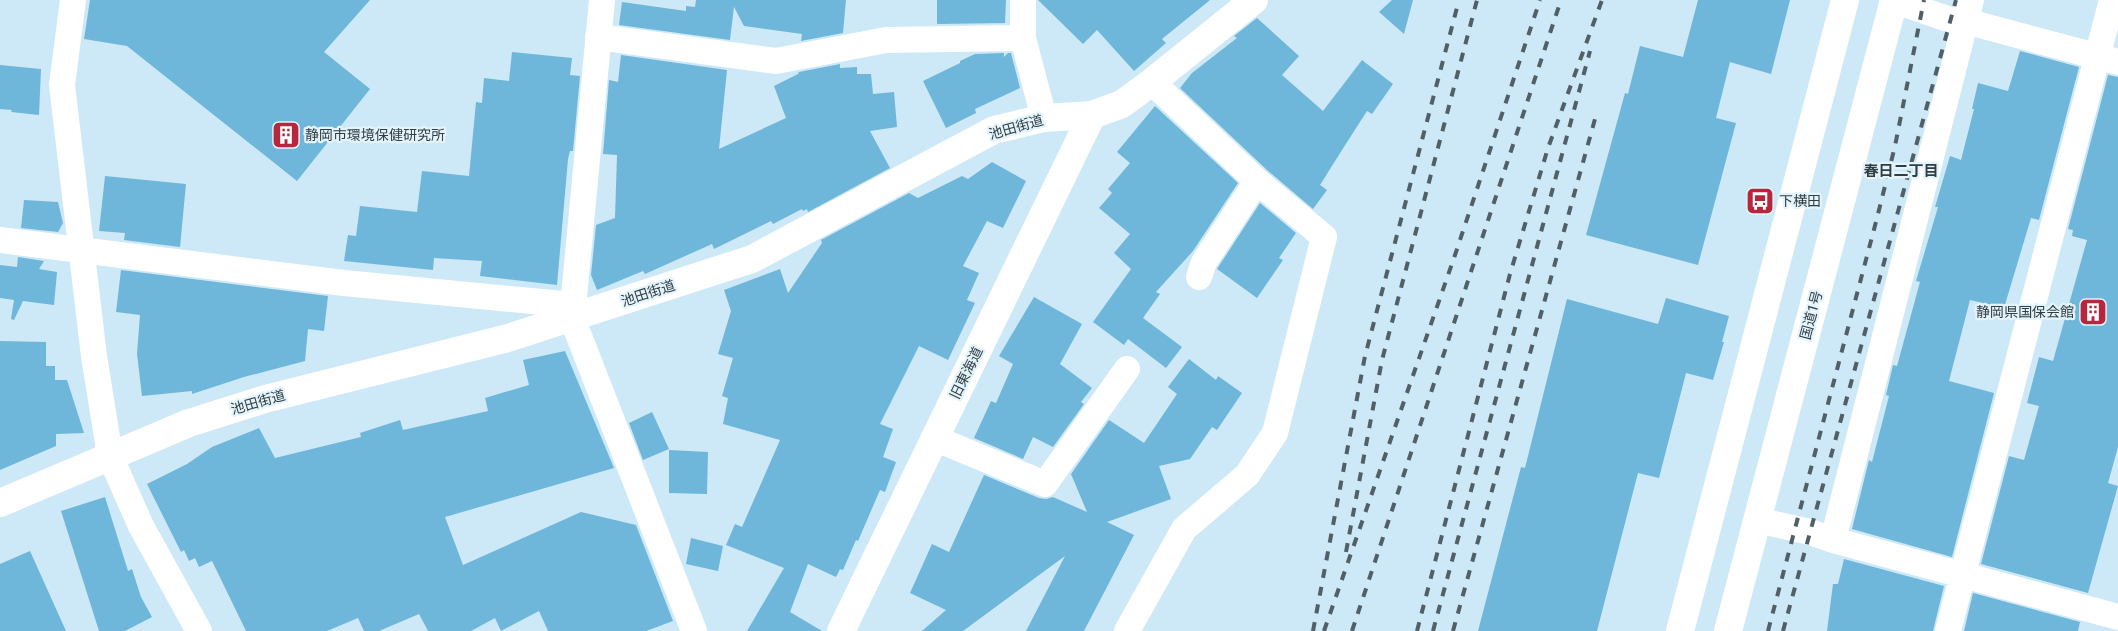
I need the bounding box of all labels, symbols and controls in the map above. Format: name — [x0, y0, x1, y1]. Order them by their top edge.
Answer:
street label: 池田街道 — [987, 112, 1045, 142]
building icon: 静岡市環境保健研究所 — [271, 120, 301, 150]
place label: 静岡市環境保健研究所 — [305, 127, 445, 143]
district label: 春日二丁目 — [1863, 162, 1939, 180]
bus stop icon: 下横田 — [1745, 186, 1775, 216]
place label: 下横田 — [1779, 193, 1821, 209]
street label: 池田街道 — [619, 277, 677, 309]
street label: 国道1号 — [1797, 289, 1825, 341]
building icon: 静岡県国保会館 — [2078, 297, 2108, 327]
place label: 静岡県国保会館 — [1976, 304, 2074, 320]
street label: 旧東海道 — [947, 344, 985, 402]
street label: 池田街道 — [229, 387, 287, 417]

